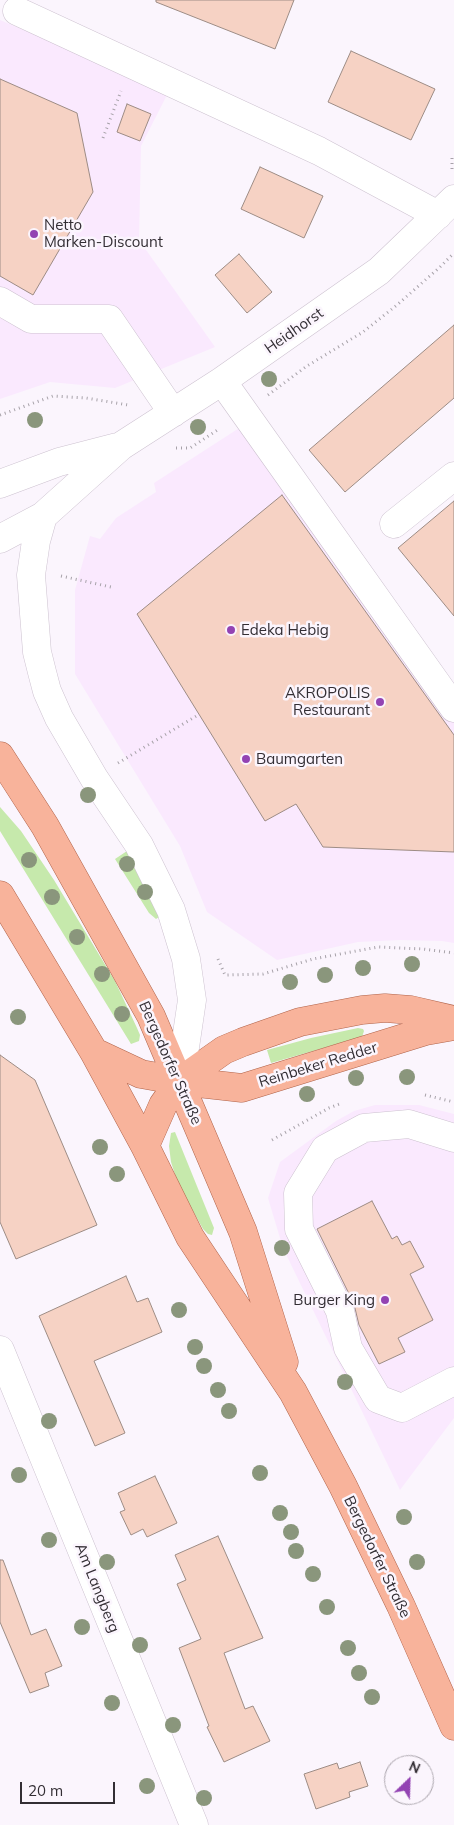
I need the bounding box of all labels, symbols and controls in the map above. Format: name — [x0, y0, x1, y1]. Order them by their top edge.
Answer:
place label: Netto Marken-Discount — [44, 216, 163, 251]
marker: Netto Marken-Discount — [28, 228, 40, 240]
street label: Heidhorst — [261, 304, 327, 358]
place label: Edeka Hebig — [241, 621, 329, 639]
marker: Edeka Hebig — [225, 624, 237, 636]
place label: AKROPOLIS Restaurant — [285, 684, 370, 719]
marker: AKROPOLIS Restaurant — [374, 696, 386, 708]
place label: Baumgarten — [256, 750, 343, 768]
marker: Baumgarten — [240, 753, 252, 765]
street label: Bergedorfer Straße — [135, 998, 205, 1128]
street label: Reinbeker Redder — [257, 1038, 379, 1092]
place label: Burger King — [293, 1291, 375, 1309]
marker: Burger King — [379, 1294, 391, 1306]
street label: Bergedorfer Straße — [340, 1493, 414, 1621]
street label: Am Langberg — [71, 1541, 123, 1635]
north arrow — [384, 1755, 434, 1805]
text: N — [406, 1757, 423, 1778]
scale bar — [22, 1772, 118, 1804]
text: 20 m — [28, 1781, 63, 1800]

